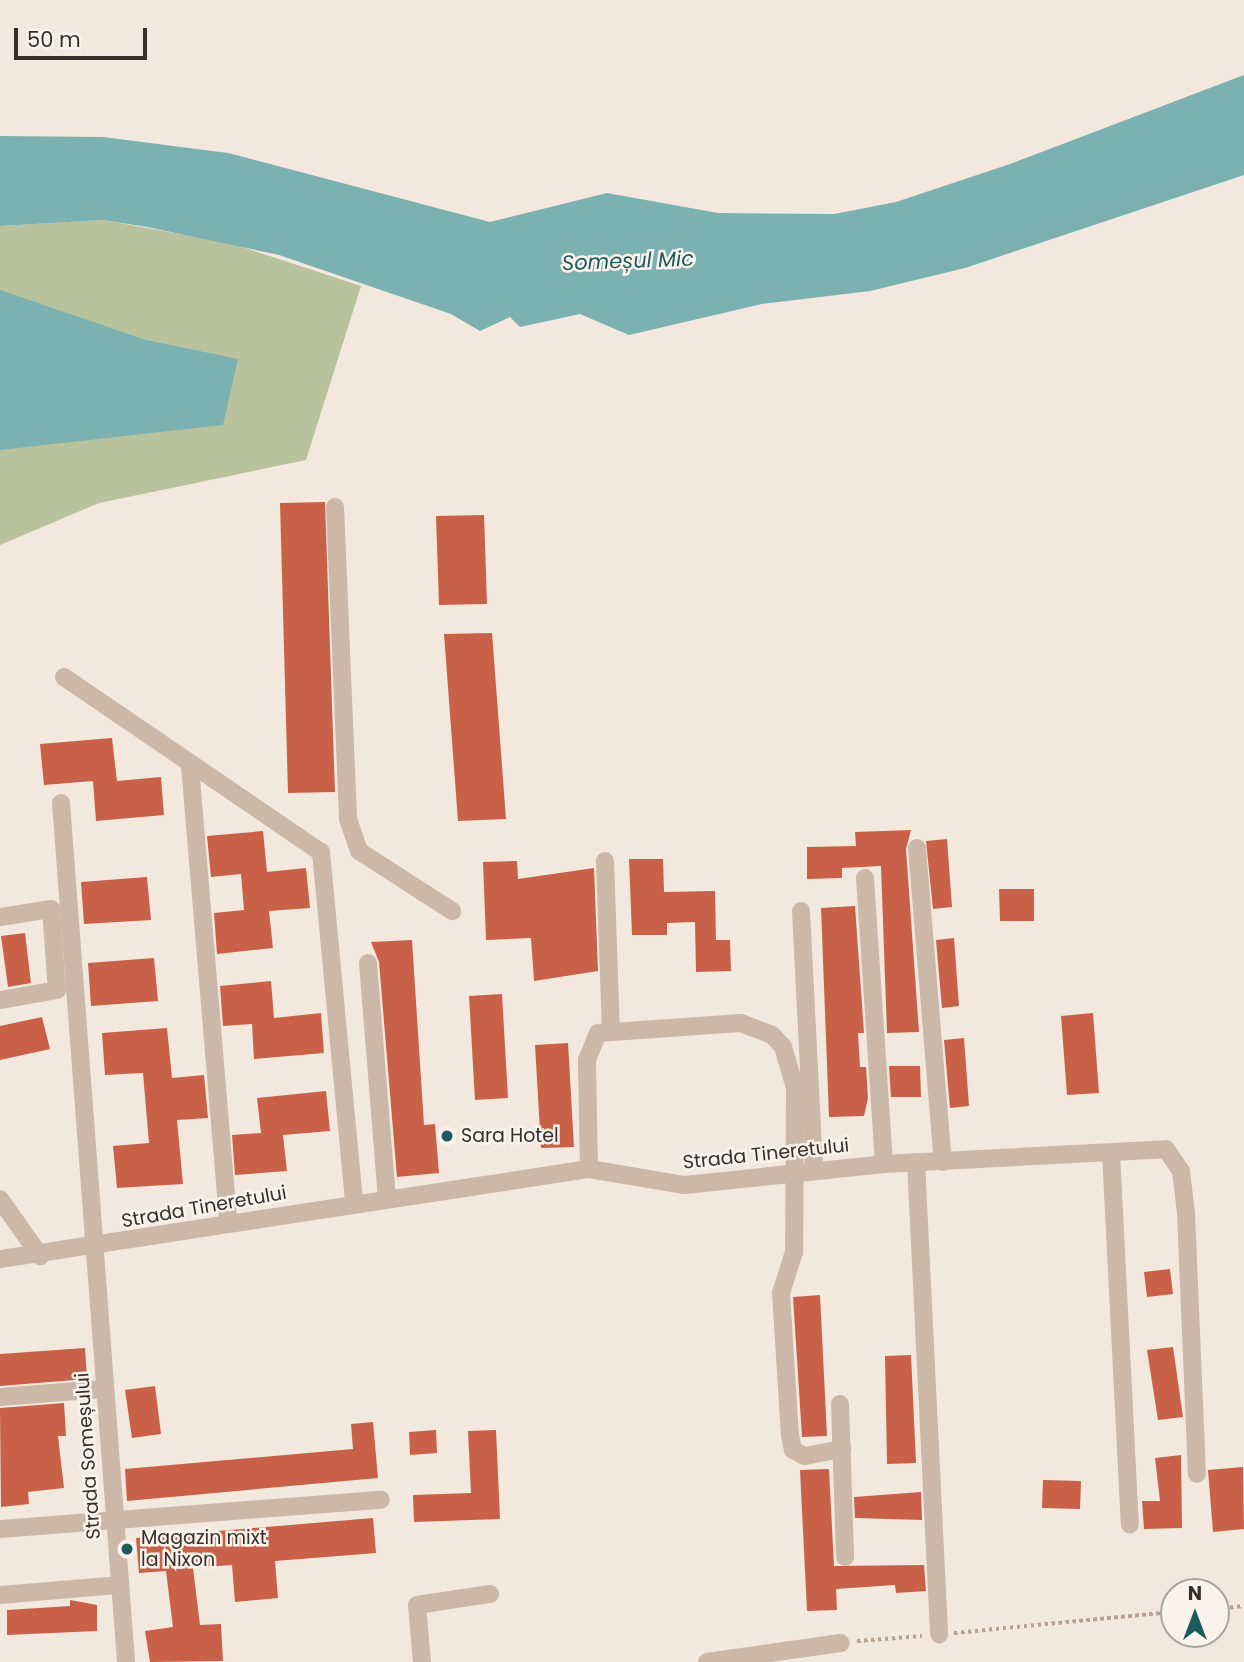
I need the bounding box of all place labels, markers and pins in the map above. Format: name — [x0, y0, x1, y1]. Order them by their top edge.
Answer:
place label: Sara Hotel — [461, 1125, 559, 1147]
marker: Sara Hotel — [439, 1128, 455, 1144]
place label: Magazin mixt la Nixon — [141, 1527, 267, 1571]
marker: Magazin mixt la Nixon — [119, 1541, 135, 1557]

